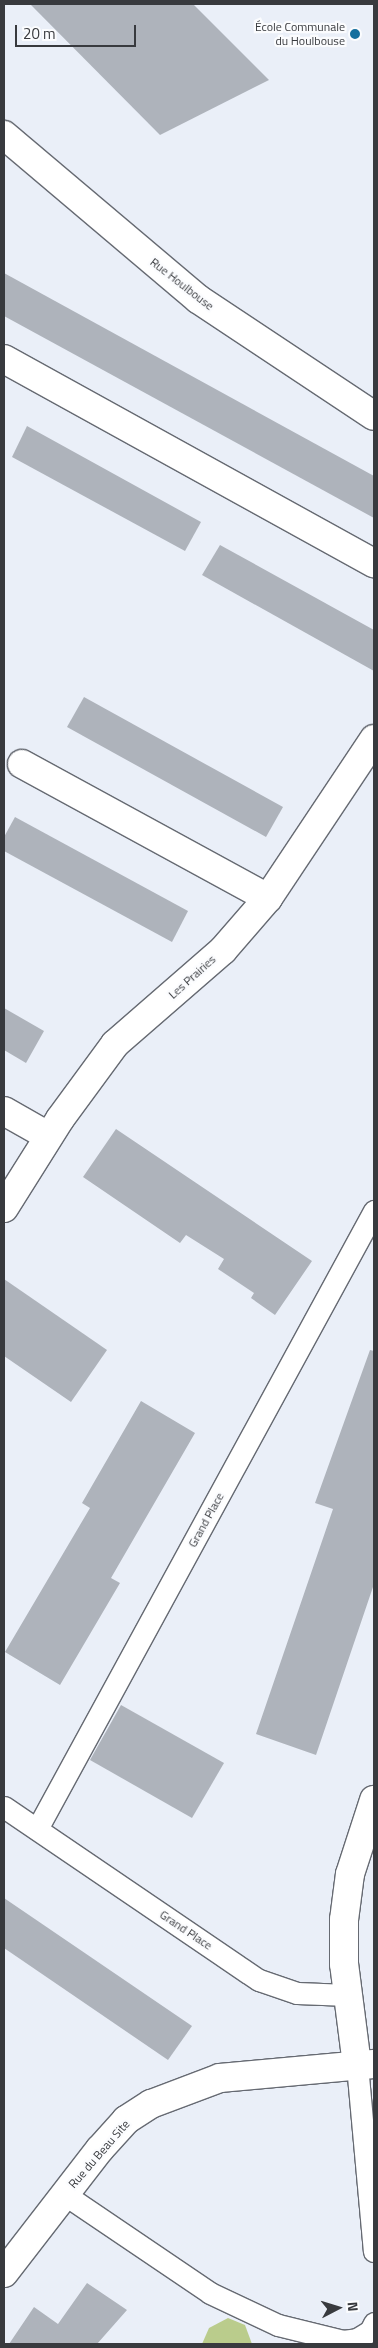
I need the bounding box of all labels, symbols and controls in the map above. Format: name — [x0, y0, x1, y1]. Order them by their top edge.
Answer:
scale bar — [18, 15, 139, 47]
place label: École Communale du Houlbouse — [255, 20, 345, 48]
text: 20 m — [23, 22, 56, 45]
marker: École Communale du Houlbouse — [349, 28, 361, 40]
street label: Rue Houlbouse — [147, 255, 217, 313]
street label: Les Prairies — [166, 952, 218, 1002]
street label: Grand Place — [185, 1490, 227, 1550]
street label: Grand Place — [157, 1907, 215, 1953]
street label: Rue du Beau Site — [65, 2117, 133, 2191]
north arrow — [313, 2283, 363, 2333]
text: N — [343, 2301, 364, 2312]

